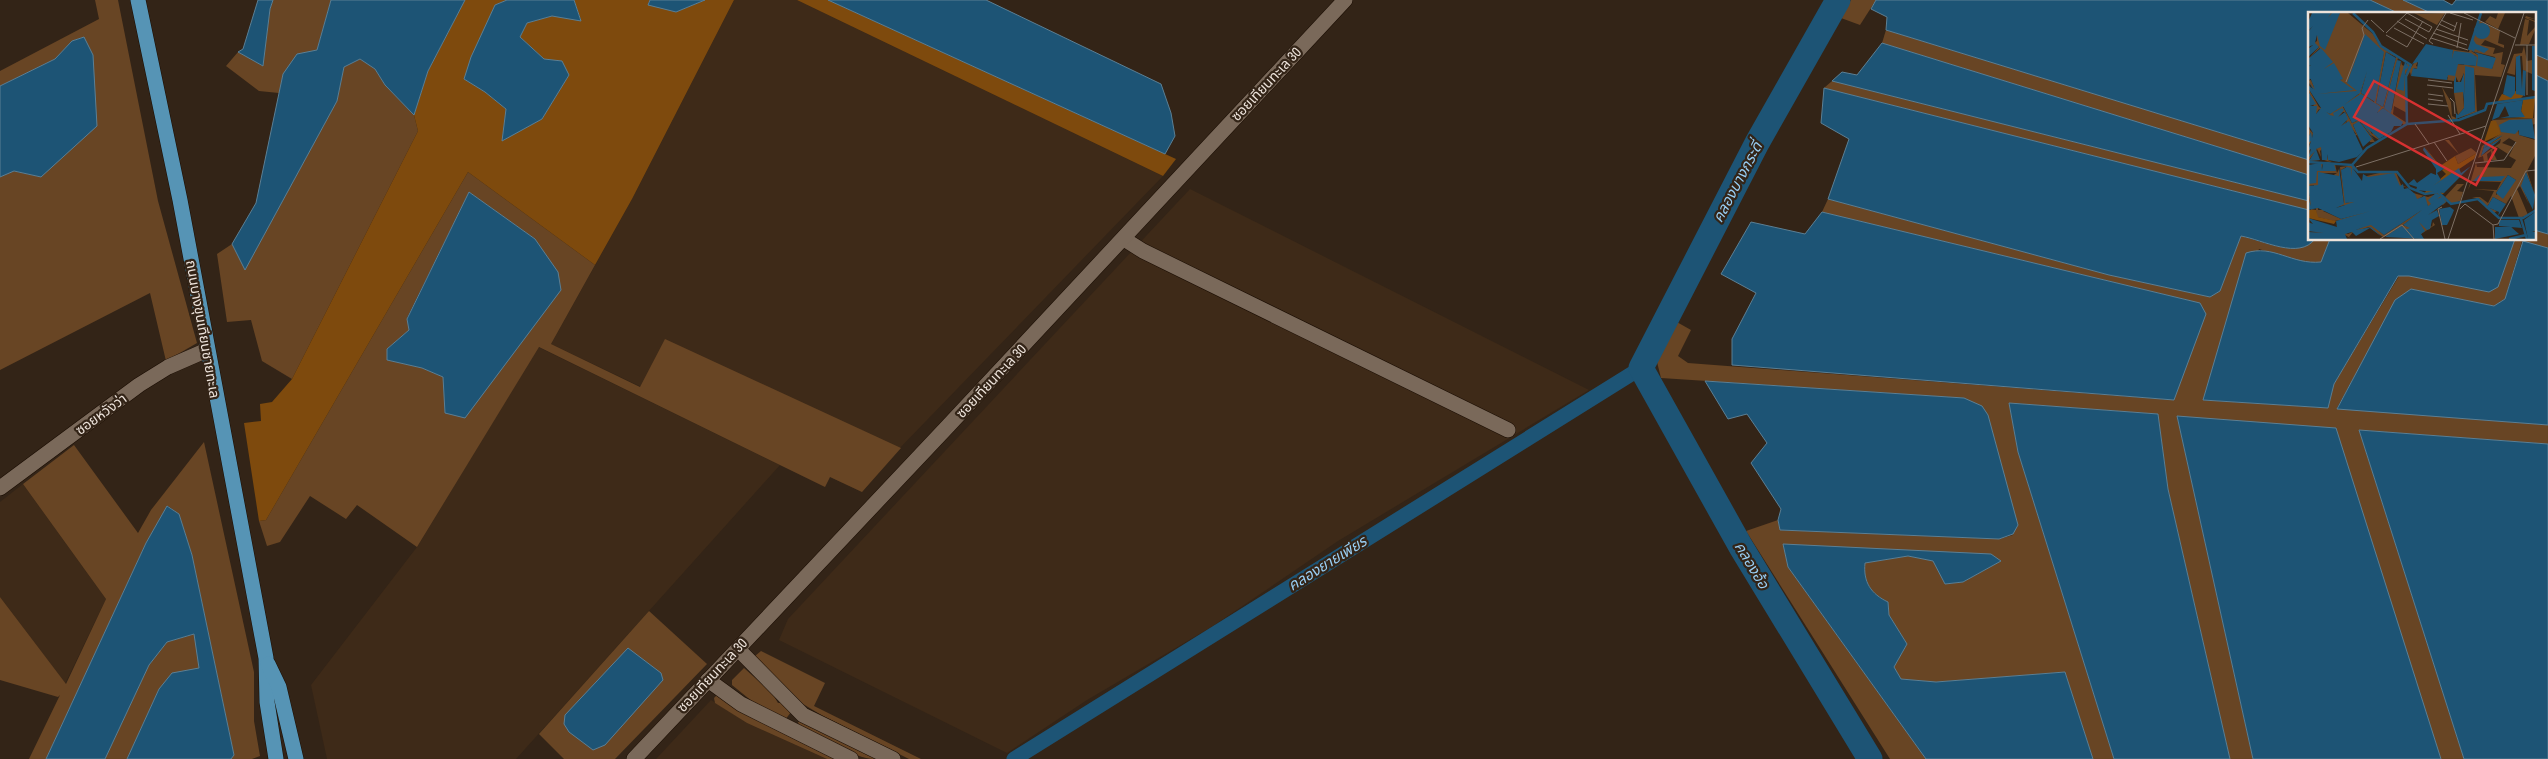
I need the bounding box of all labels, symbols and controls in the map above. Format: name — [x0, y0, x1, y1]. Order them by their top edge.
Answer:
inset map — [2308, 12, 2536, 240]
street label: ซอยเทียนทะเล 30 — [1227, 43, 1305, 125]
water label: คลองบางกระดี่ — [1707, 135, 1768, 226]
street label: ถนนบางขุนเทียนชายทะเล — [182, 259, 224, 399]
street label: ซอยเทียนทะเล 30 — [952, 340, 1030, 422]
street label: ซอยหวังว่า — [72, 389, 130, 439]
water label: คลองยายเพียร — [1284, 530, 1372, 596]
water label: คลองอ้อ — [1730, 537, 1775, 594]
street label: ซอยเทียนทะเล 30 — [673, 634, 751, 716]

